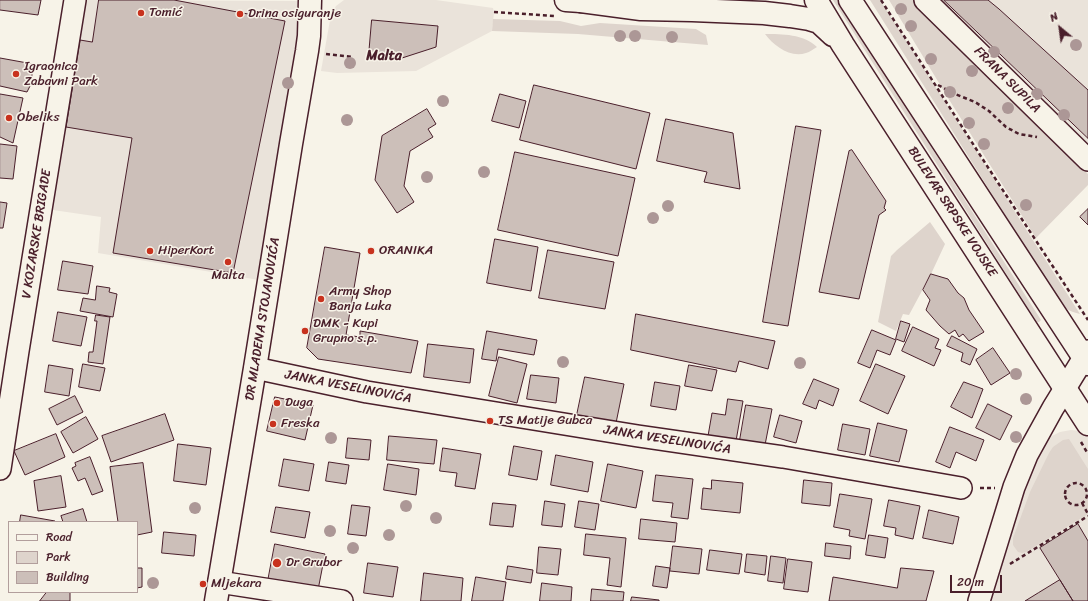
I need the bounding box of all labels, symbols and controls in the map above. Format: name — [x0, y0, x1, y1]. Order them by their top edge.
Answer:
place label: Tomić — [149, 5, 182, 21]
place label: Drina osiguranje — [248, 6, 341, 22]
text: N — [1046, 7, 1062, 27]
marker: Tomić — [136, 8, 146, 18]
north arrow — [1040, 8, 1080, 48]
marker: Drina osiguranje — [235, 9, 245, 19]
street label: FRANA SUPILA — [971, 44, 1043, 116]
district label: Malta — [366, 48, 402, 64]
place label: Igraonica Zabavni Park — [24, 59, 98, 90]
marker: Igraonica Zabavni Park — [11, 69, 21, 79]
place label: Obeliks — [17, 110, 59, 126]
marker: Obeliks — [4, 113, 14, 123]
street label: BULEVAR SRPSKE VOJSKE — [904, 144, 1000, 280]
street label: V KOZARSKE BRIGADE — [19, 168, 55, 300]
street label: DR MLADENA STOJANOVIĆA — [242, 236, 284, 402]
place label: HiperKort — [158, 243, 214, 259]
place label: ORANIKA — [379, 243, 433, 259]
marker: HiperKort — [145, 246, 155, 256]
marker: ORANIKA — [366, 246, 376, 256]
marker: Malta — [223, 257, 233, 267]
place label: Malta — [211, 268, 245, 284]
place label: Army Shop Banja Luka — [329, 284, 391, 315]
marker: Army Shop Banja Luka — [316, 294, 326, 304]
place label: DMK - Kupi Grupno s.p. — [313, 316, 378, 347]
marker: DMK - Kupi Grupno s.p. — [300, 326, 310, 336]
street label: JANKA VESELINOVIĆA — [283, 367, 413, 407]
place label: Duga — [285, 395, 313, 411]
marker: Duga — [272, 398, 282, 408]
place label: TS Matije Gubca — [498, 413, 592, 429]
place label: Freska — [281, 416, 320, 432]
marker: TS Matije Gubca — [485, 416, 495, 426]
marker: Freska — [268, 419, 278, 429]
street label: JANKA VESELINOVIĆA — [602, 422, 732, 458]
legend — [8, 521, 138, 593]
text: Road — [46, 526, 72, 548]
text: Park — [46, 546, 71, 568]
place label: Dr Grubor — [286, 555, 342, 571]
marker: Dr Grubor — [271, 557, 283, 569]
text: Building — [46, 566, 89, 588]
scale bar — [952, 567, 1004, 593]
text: 20 m — [957, 571, 984, 593]
place label: Mljekara — [211, 576, 262, 592]
marker: Mljekara — [198, 579, 208, 589]

